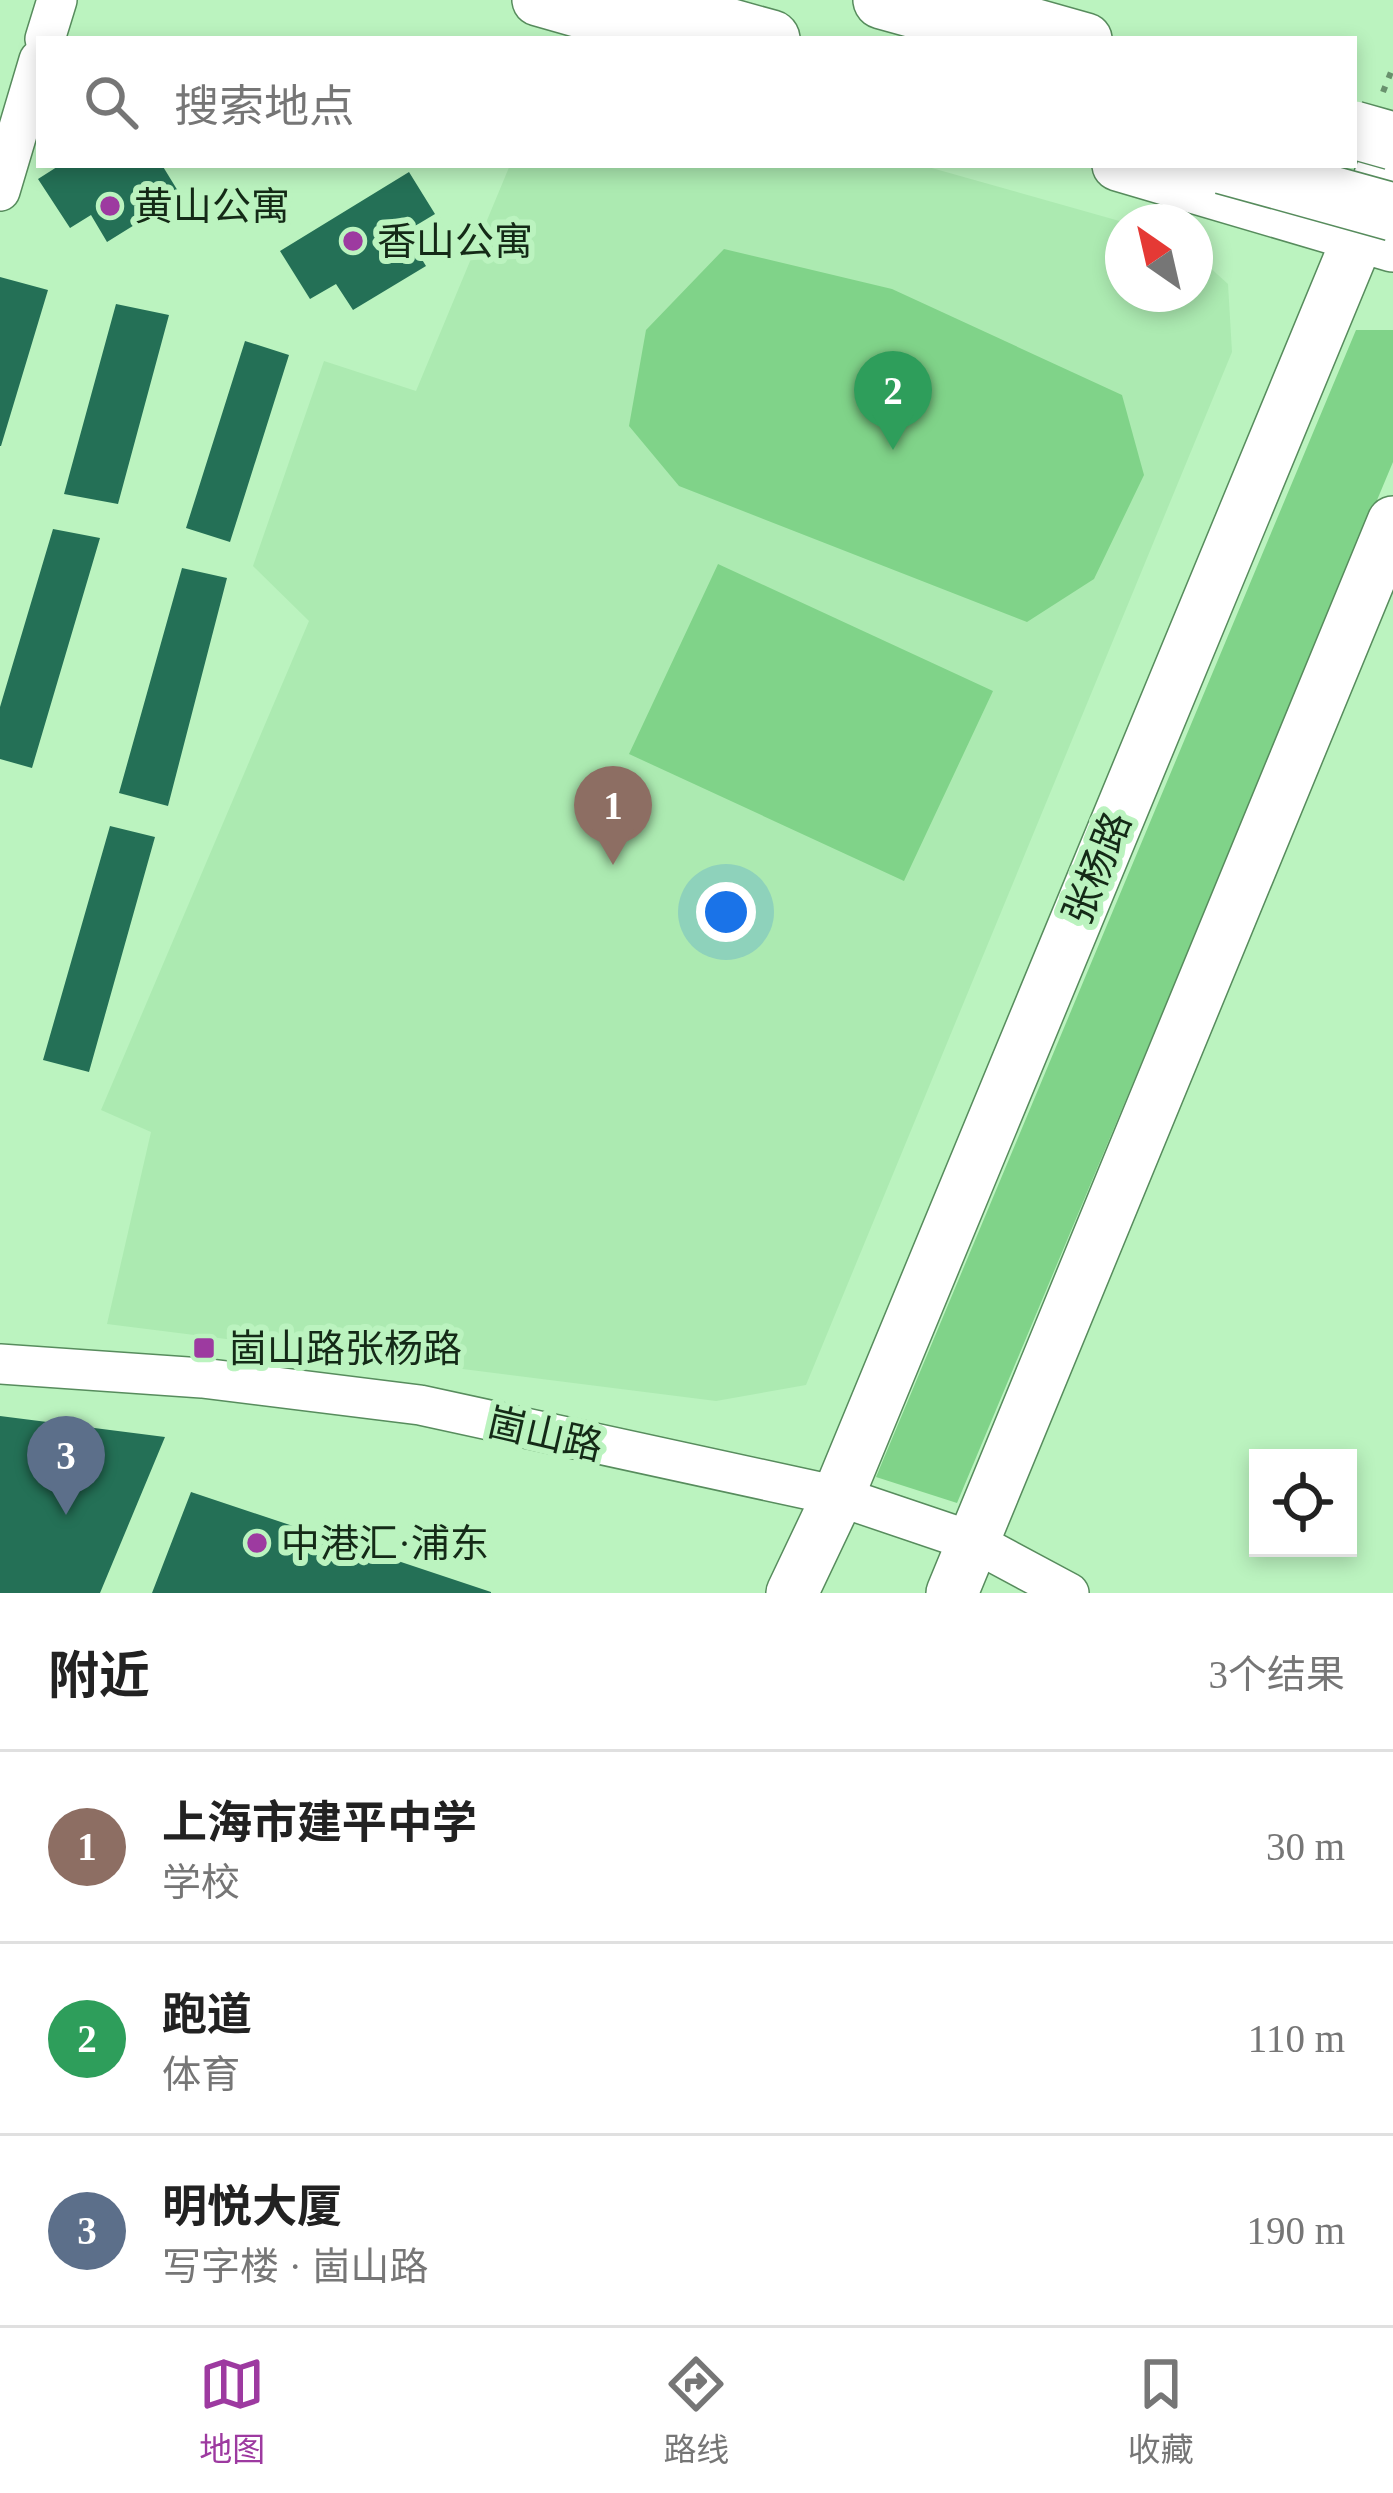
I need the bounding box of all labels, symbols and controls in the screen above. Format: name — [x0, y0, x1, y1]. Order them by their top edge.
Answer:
search box — [36, 36, 1357, 168]
icon: search — [78, 69, 144, 135]
text: 搜索地点 — [174, 82, 354, 132]
place label: 黄山公寓 — [134, 185, 290, 228]
marker: 黄山公寓 — [97, 193, 123, 219]
north arrow — [1105, 204, 1213, 312]
place label: 香山公寓 — [377, 220, 533, 263]
marker: 香山公寓 — [340, 228, 366, 254]
pin: 2 — [854, 351, 932, 450]
pin: 1 — [574, 766, 652, 865]
street label: 张杨路 — [1055, 806, 1139, 930]
your location — [696, 882, 756, 942]
place label: 崮山路张杨路 — [228, 1327, 462, 1370]
marker: 崮山路张杨路 — [191, 1335, 217, 1361]
street label: 崮山路 — [483, 1400, 607, 1468]
pin: 3 — [27, 1416, 105, 1515]
map controls — [1249, 1449, 1357, 1557]
button: locate — [1249, 1449, 1357, 1557]
place label: 中港汇·浦东 — [281, 1522, 489, 1565]
marker: 中港汇·浦东 — [244, 1530, 270, 1556]
text: 附近 — [48, 1648, 150, 1704]
text: 3个结果 — [1208, 1653, 1345, 1696]
text: 上海市建平中学 — [162, 1798, 477, 1848]
text: 1 — [77, 1825, 97, 1868]
text: 30 m — [1266, 1825, 1345, 1868]
text: 学校 — [162, 1861, 240, 1904]
text: 跑道 — [162, 1990, 252, 2040]
text: 2 — [77, 2017, 97, 2060]
text: 110 m — [1248, 2017, 1345, 2060]
text: 体育 — [162, 2053, 240, 2096]
text: 明悦大厦 — [162, 2182, 342, 2232]
text: 3 — [77, 2209, 97, 2252]
text: 190 m — [1246, 2209, 1345, 2252]
text: 写字楼 · 崮山路 — [162, 2245, 429, 2288]
tab: 地图 — [199, 2351, 265, 2471]
tab: 路线 — [663, 2351, 729, 2471]
tab: 收藏 — [1128, 2351, 1194, 2471]

